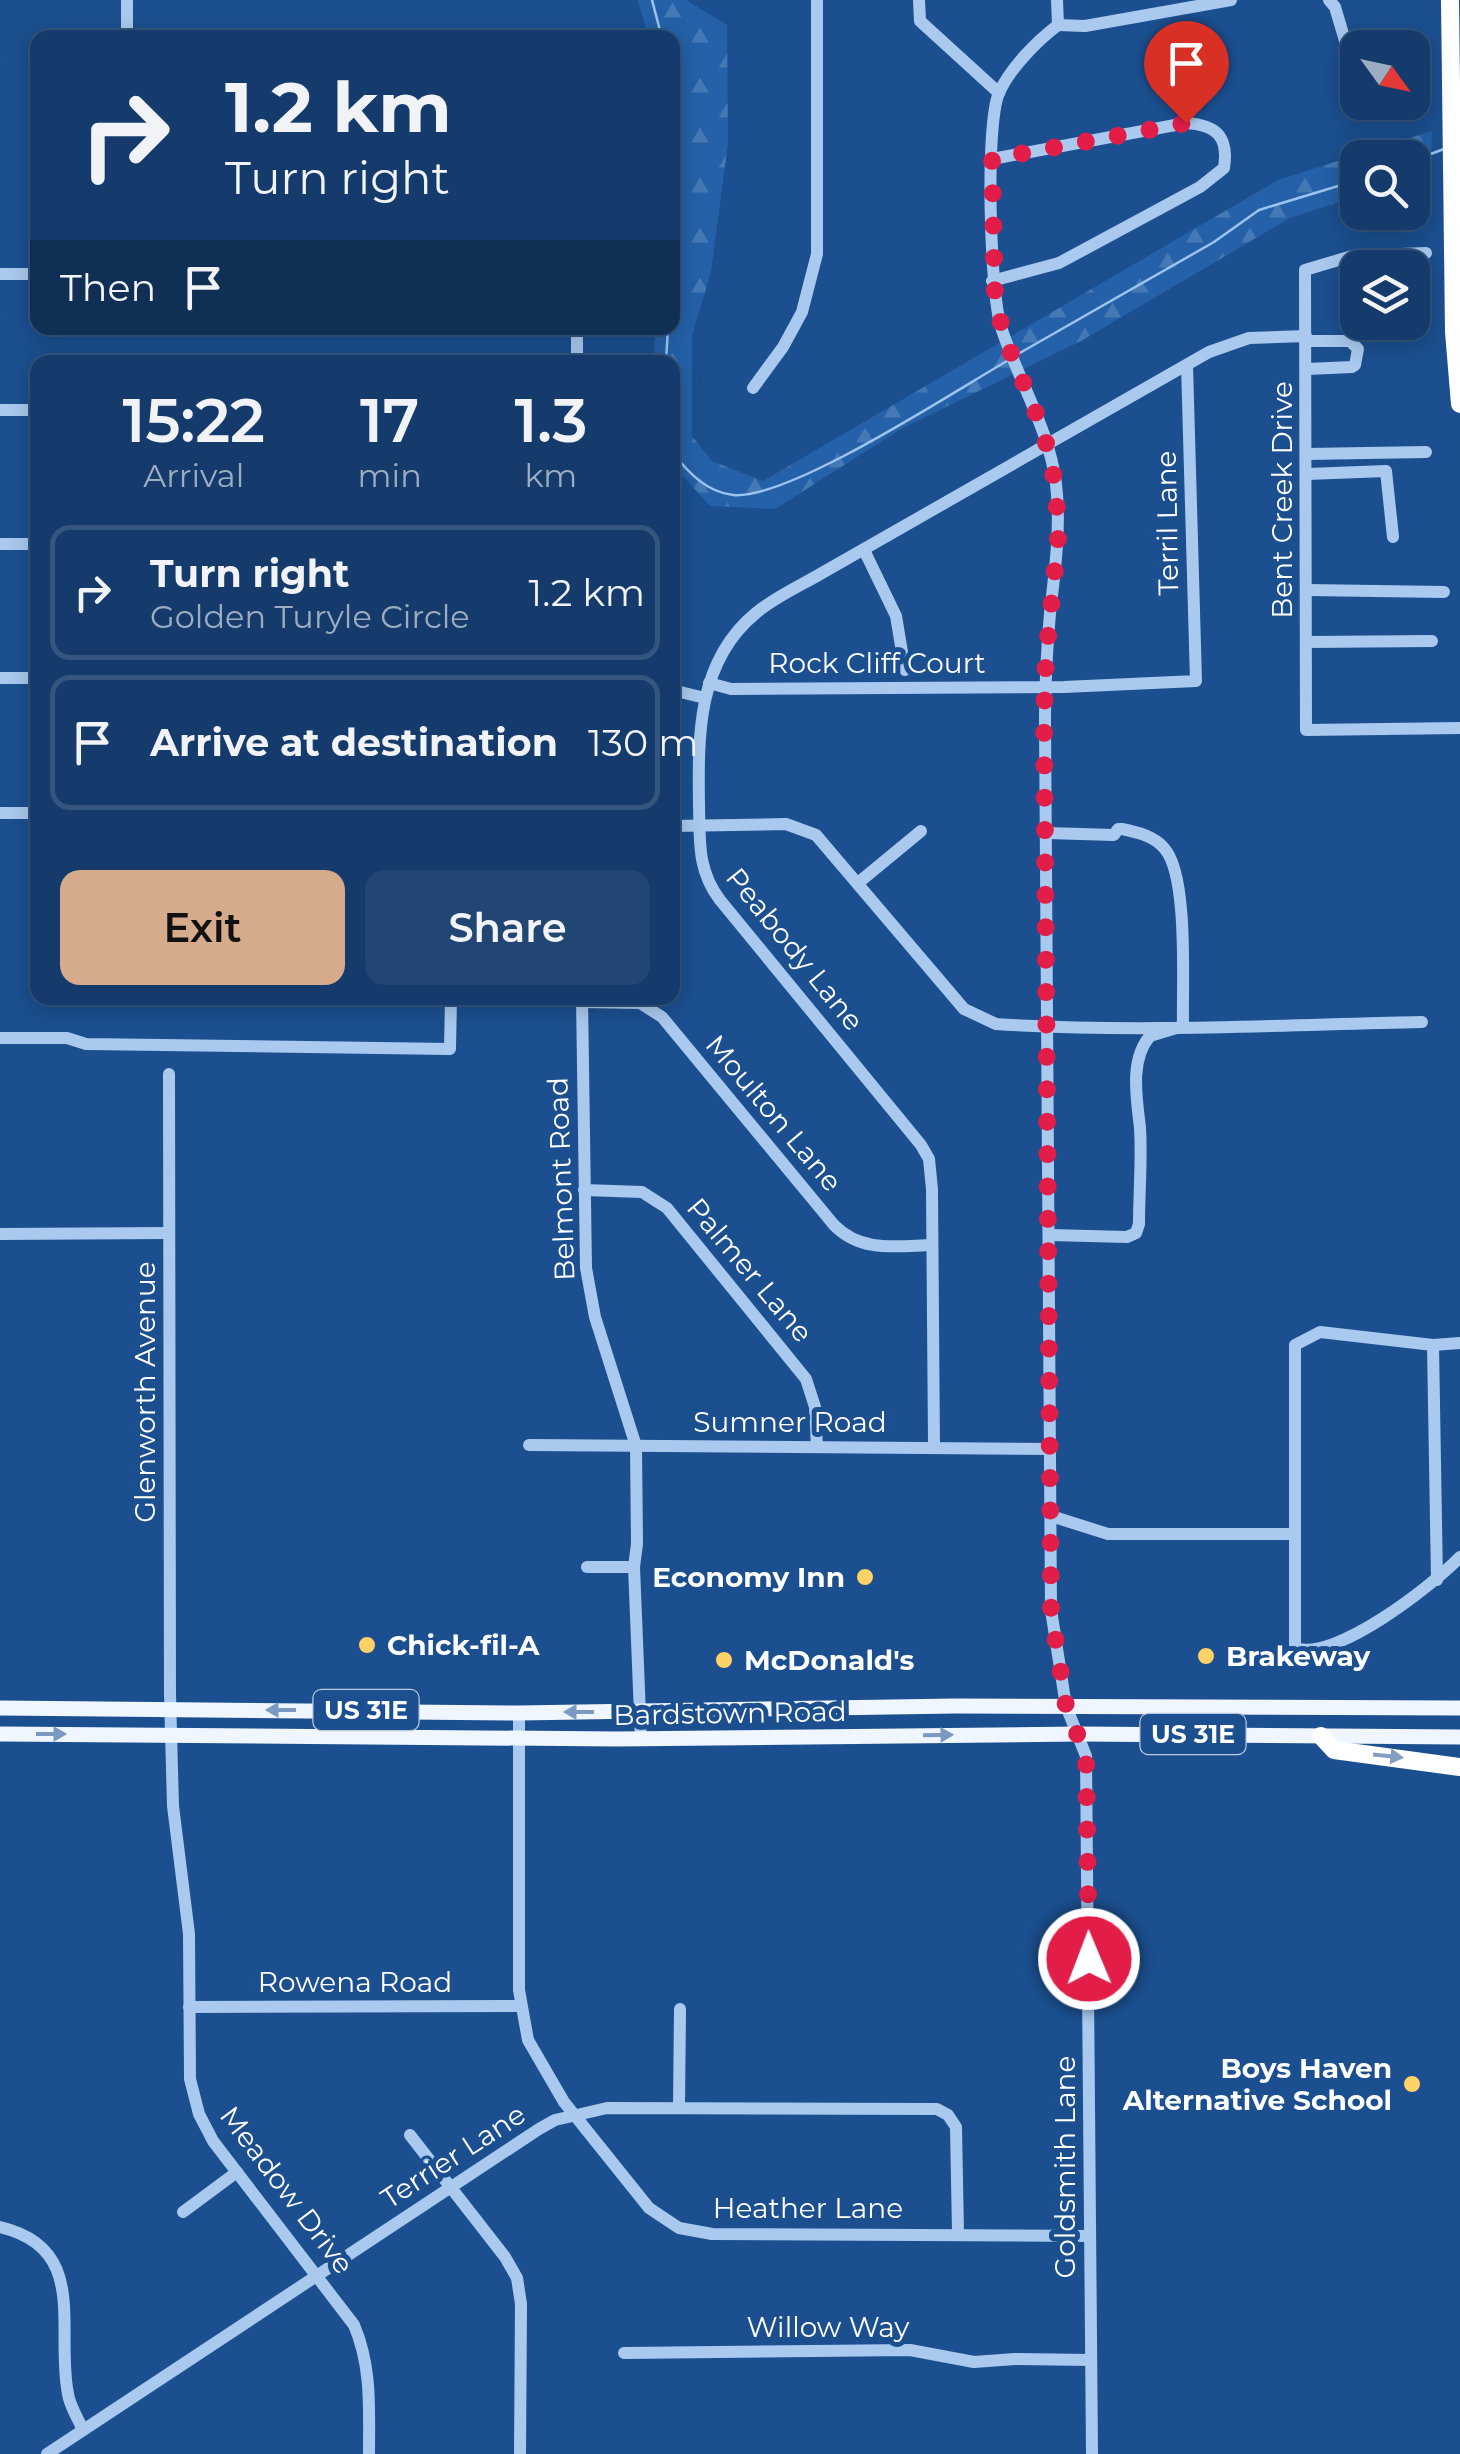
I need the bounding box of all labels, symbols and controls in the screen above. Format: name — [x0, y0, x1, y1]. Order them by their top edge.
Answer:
pin — [1144, 21, 1229, 124]
north arrow — [1340, 30, 1430, 120]
map controls — [1340, 30, 1430, 340]
icon: arrive — [1159, 36, 1214, 91]
text: 1.2 km — [225, 64, 452, 150]
icon: right — [60, 70, 190, 200]
button: search — [1340, 140, 1430, 230]
text: Turn right — [225, 150, 450, 205]
button: layers — [1340, 250, 1430, 340]
icon: arrive — [176, 260, 231, 315]
text: Then — [60, 264, 156, 311]
street label: Bent Creek Drive — [1265, 381, 1299, 619]
text: 15:22 — [123, 384, 265, 457]
text: 17 — [360, 384, 419, 457]
text: 1.3 — [514, 384, 587, 457]
street label: Terril Lane — [1149, 450, 1185, 596]
text: Arrival — [143, 456, 244, 495]
text: min — [358, 456, 422, 495]
text: km — [524, 456, 577, 495]
text: Turn right — [150, 550, 349, 597]
icon: right — [65, 565, 120, 620]
text: 1.2 km — [529, 569, 645, 616]
text: Golden Turyle Circle — [150, 597, 470, 636]
street label: Rock Cliff Court — [768, 646, 986, 680]
icon: arrive — [65, 715, 120, 770]
text: Arrive at destination — [150, 719, 558, 766]
text: 130 m — [588, 719, 698, 766]
street label: Peabody Lane — [719, 861, 871, 1037]
button: Exit — [60, 870, 345, 985]
button: Share — [365, 870, 650, 985]
street label: Moulton Lane — [699, 1028, 849, 1198]
street label: Belmont Road — [540, 1077, 582, 1281]
street label: Palmer Lane — [680, 1191, 820, 1349]
street label: Glenworth Avenue — [128, 1261, 162, 1523]
street label: Sumner Road — [693, 1405, 887, 1439]
place label: Economy Inn — [652, 1560, 845, 1594]
marker: Economy Inn — [854, 1566, 876, 1588]
place label: Chick-fil-A — [387, 1628, 540, 1662]
marker: Chick-fil-A — [356, 1634, 378, 1656]
place label: Brakeway — [1226, 1639, 1370, 1673]
place label: McDonald's — [744, 1643, 915, 1677]
marker: Brakeway — [1195, 1645, 1217, 1667]
marker: McDonald's — [713, 1649, 735, 1671]
road number: US 31E — [314, 1690, 418, 1730]
street label: Bardstown Road — [613, 1694, 847, 1732]
one-way arrow — [265, 1702, 297, 1718]
one-way arrow — [563, 1704, 595, 1720]
road number: US 31E — [1140, 1714, 1246, 1754]
one-way arrow — [35, 1726, 67, 1742]
one-way arrow — [923, 1727, 955, 1743]
one-way arrow — [1372, 1748, 1404, 1764]
position arrow — [1037, 1907, 1141, 2011]
street label: Rowena Road — [258, 1965, 452, 1999]
place label: Boys Haven Alternative School — [1122, 2051, 1392, 2117]
street label: Goldsmith Lane — [1048, 2056, 1082, 2278]
marker: Boys Haven Alternative School — [1401, 2073, 1423, 2095]
street label: Terrier Lane — [374, 2097, 532, 2215]
street label: Meadow Drive — [213, 2099, 361, 2281]
street label: Heather Lane — [713, 2191, 903, 2225]
street label: Willow Way — [746, 2310, 910, 2344]

